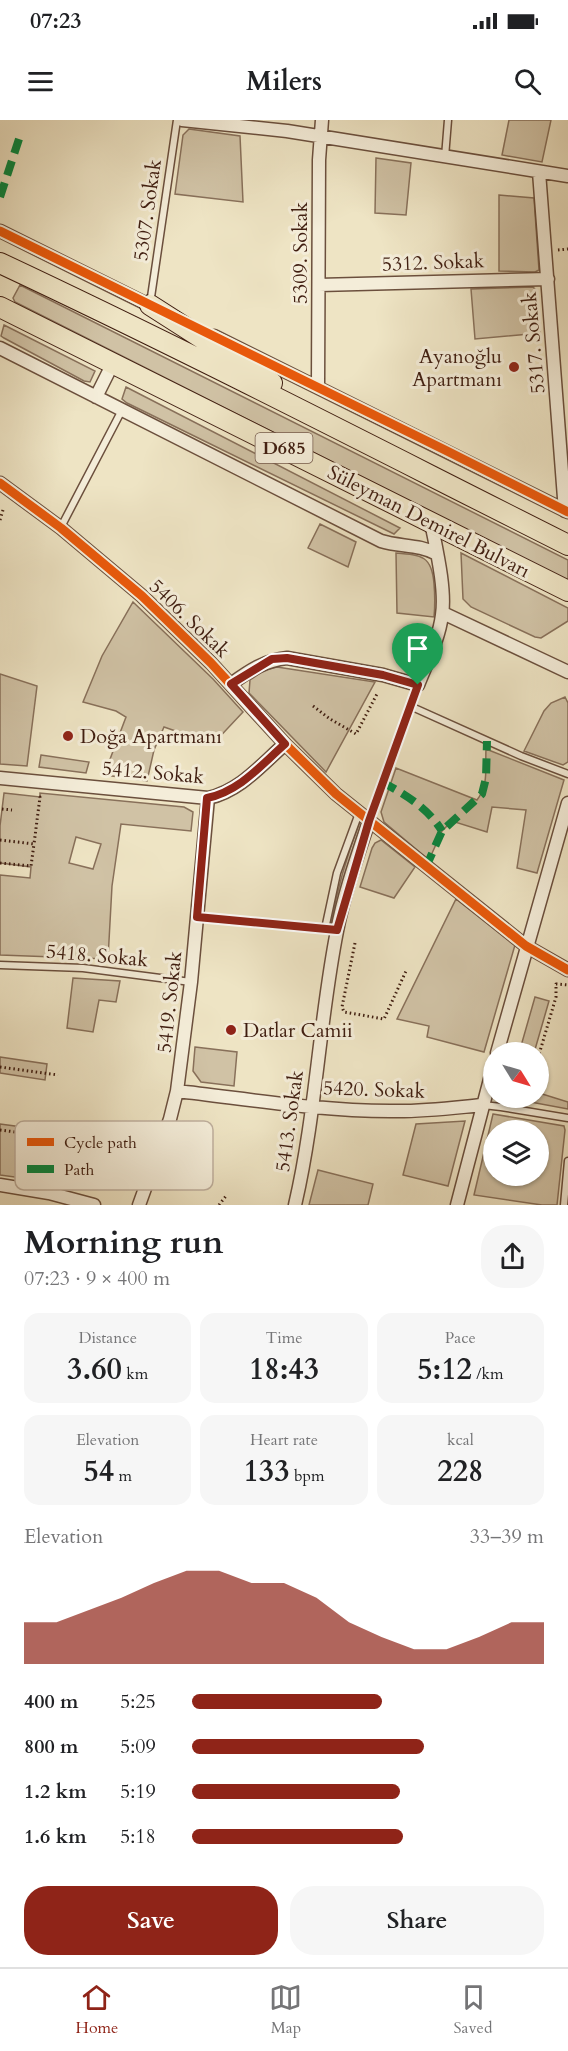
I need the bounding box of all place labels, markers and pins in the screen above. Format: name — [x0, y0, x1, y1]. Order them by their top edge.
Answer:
place label: Ayanoğlu Apartmanı — [412, 343, 502, 393]
marker: Ayanoğlu Apartmanı — [507, 360, 521, 374]
pin — [392, 623, 443, 685]
place label: Doğa Apartmanı — [80, 723, 222, 750]
marker: Doğa Apartmanı — [61, 729, 75, 743]
place label: Datlar Camii — [243, 1017, 353, 1044]
marker: Datlar Camii — [224, 1023, 238, 1037]

